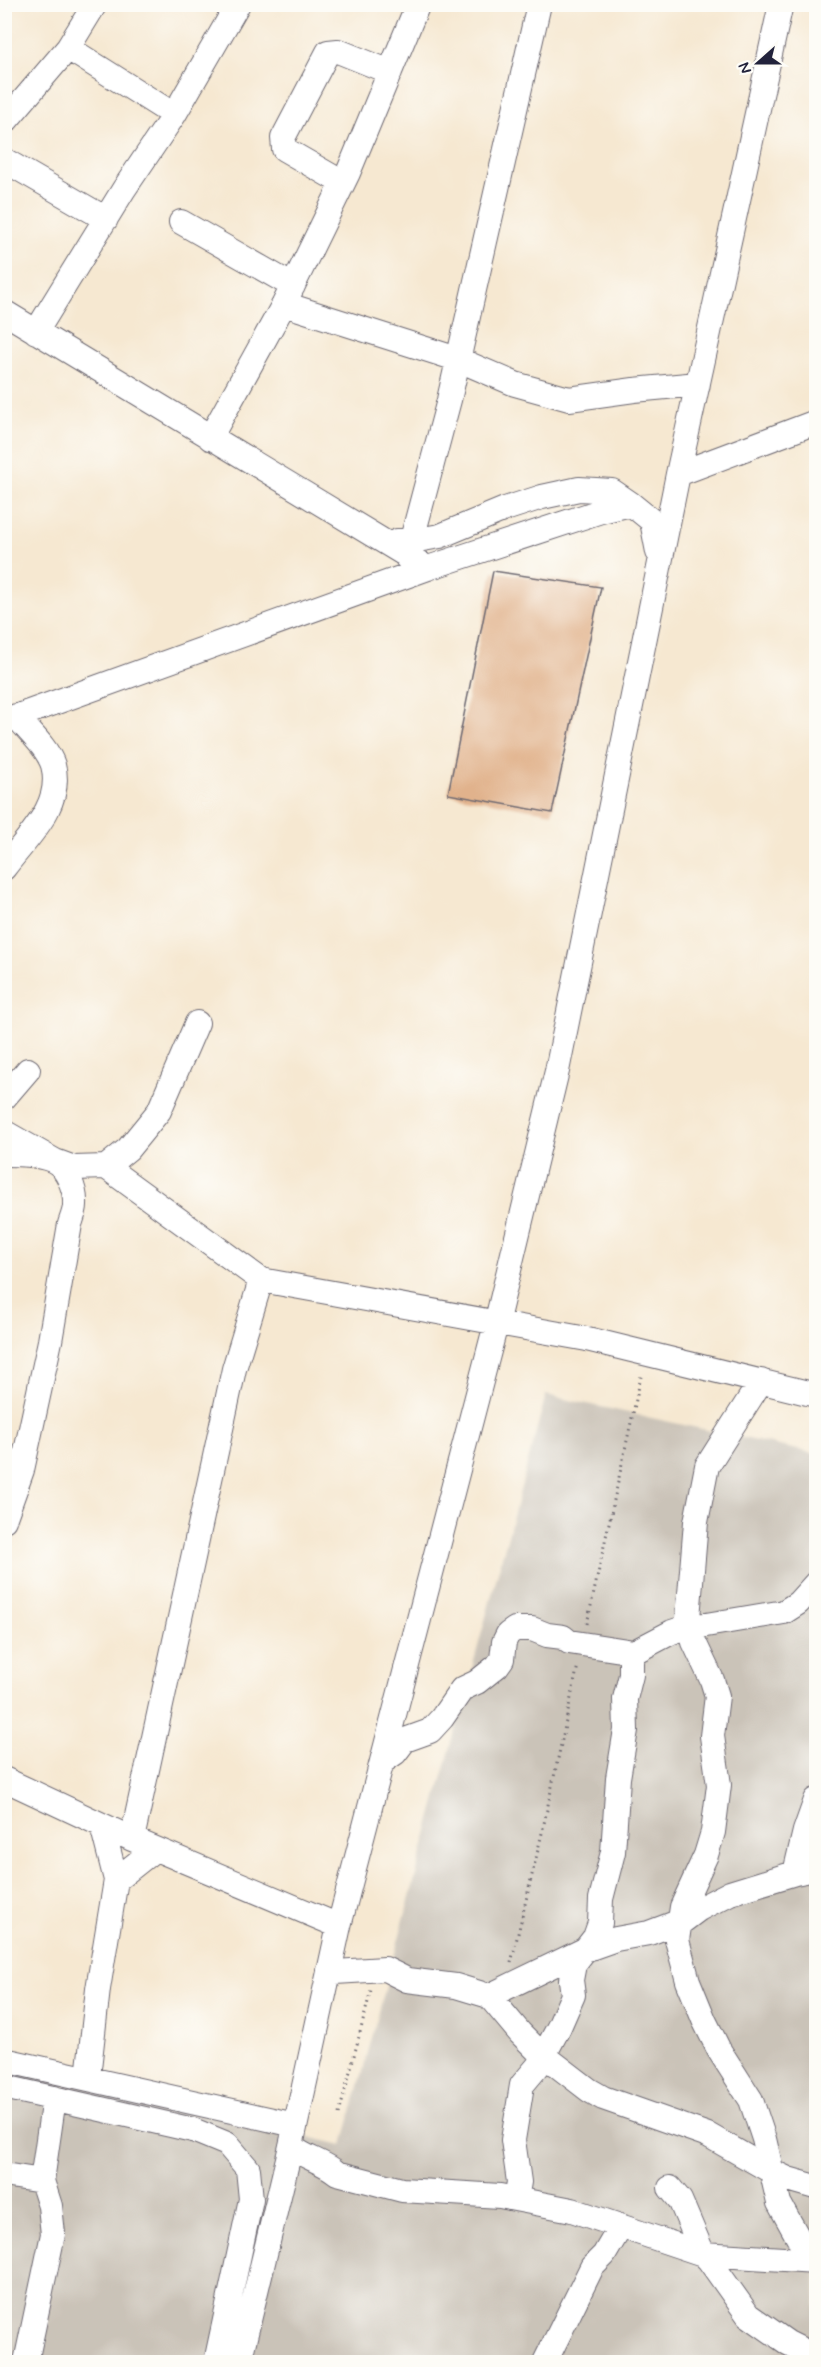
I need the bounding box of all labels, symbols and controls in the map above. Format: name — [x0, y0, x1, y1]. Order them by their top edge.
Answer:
north arrow — [728, 33, 788, 93]
text: N — [734, 59, 757, 77]

